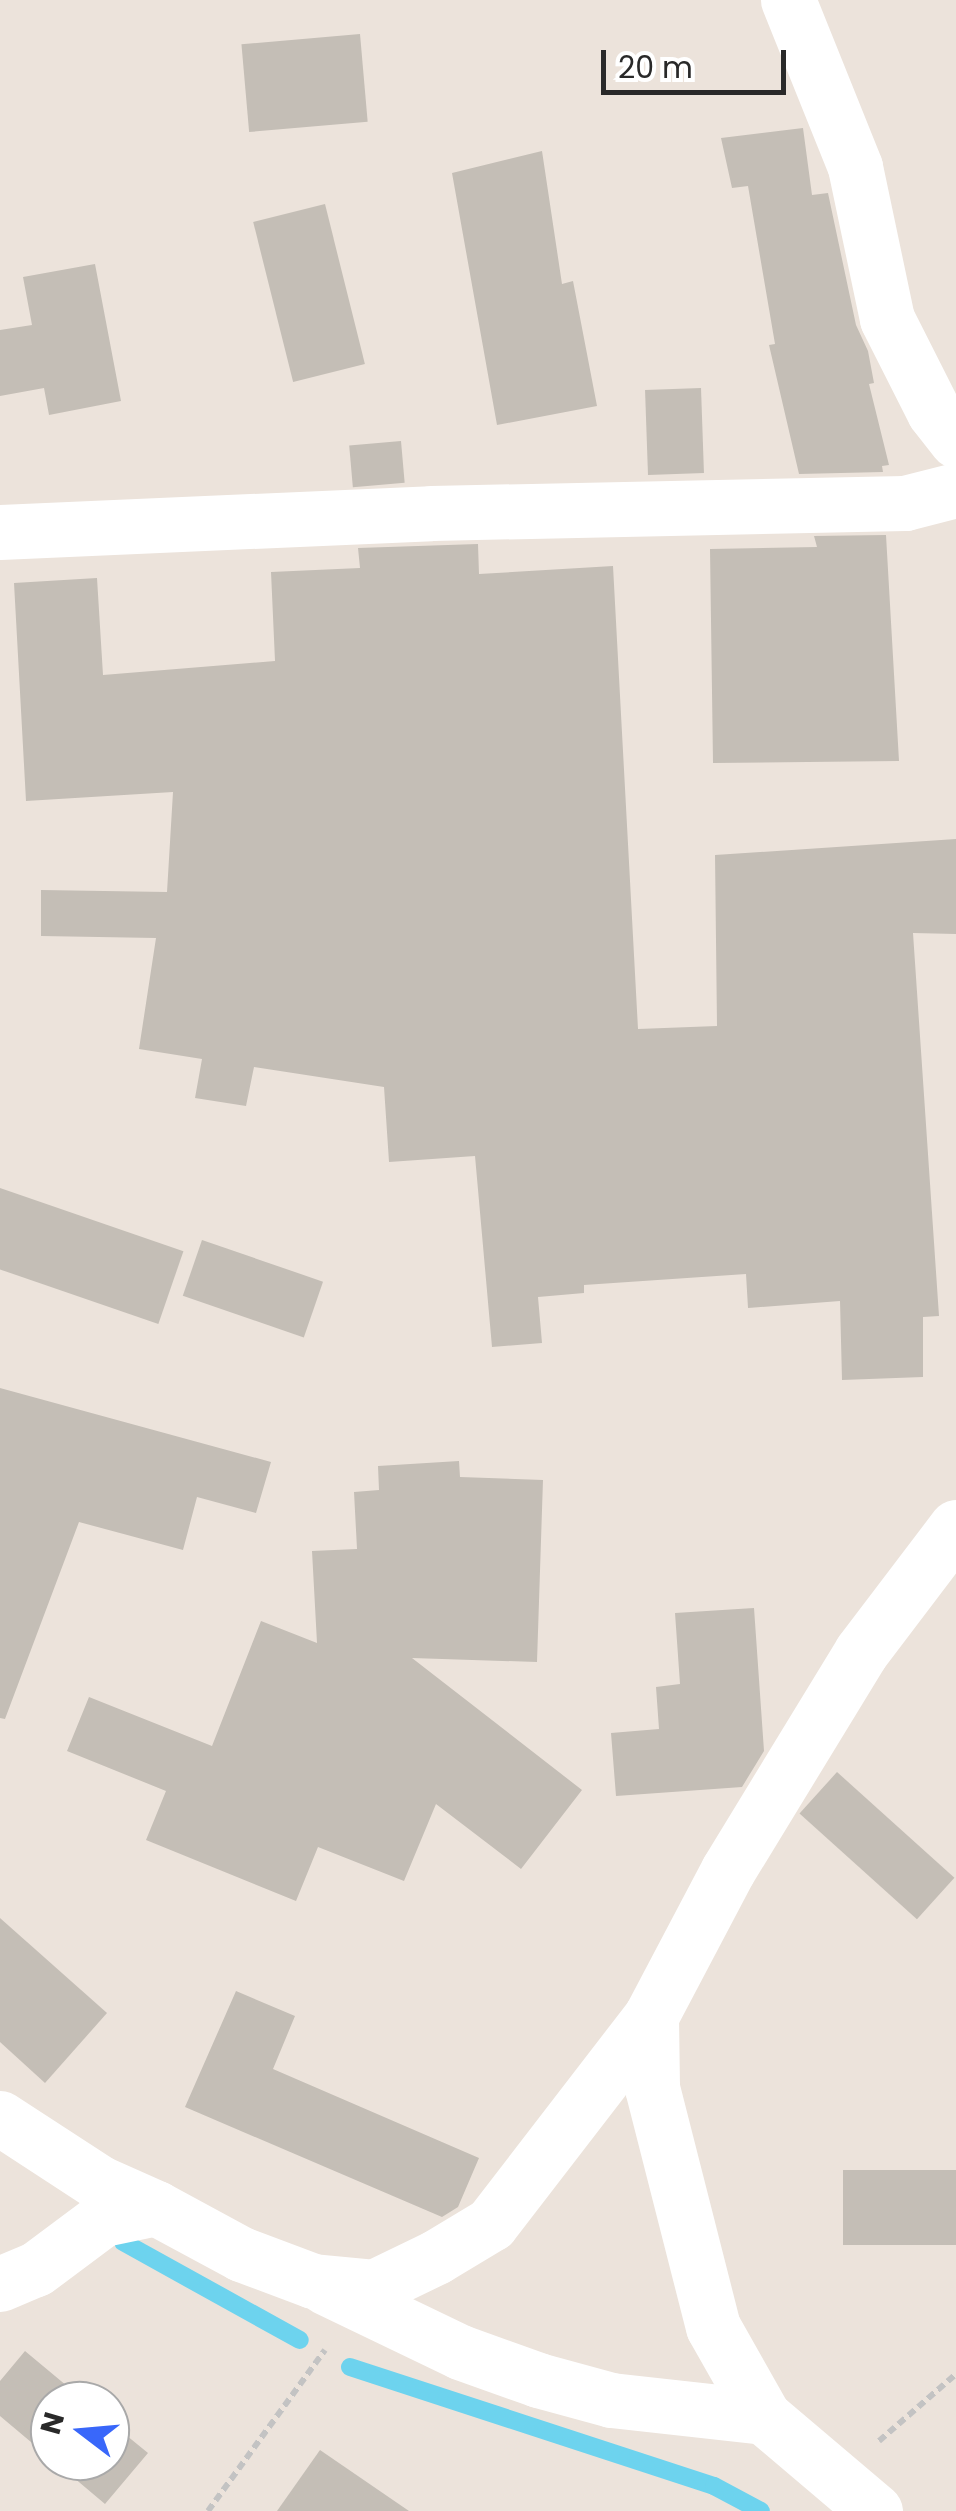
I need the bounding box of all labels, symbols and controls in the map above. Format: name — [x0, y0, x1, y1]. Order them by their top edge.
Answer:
scale bar — [606, 30, 791, 92]
text: 20 m — [618, 46, 693, 89]
north arrow — [30, 2381, 130, 2481]
text: N — [31, 2408, 74, 2439]

